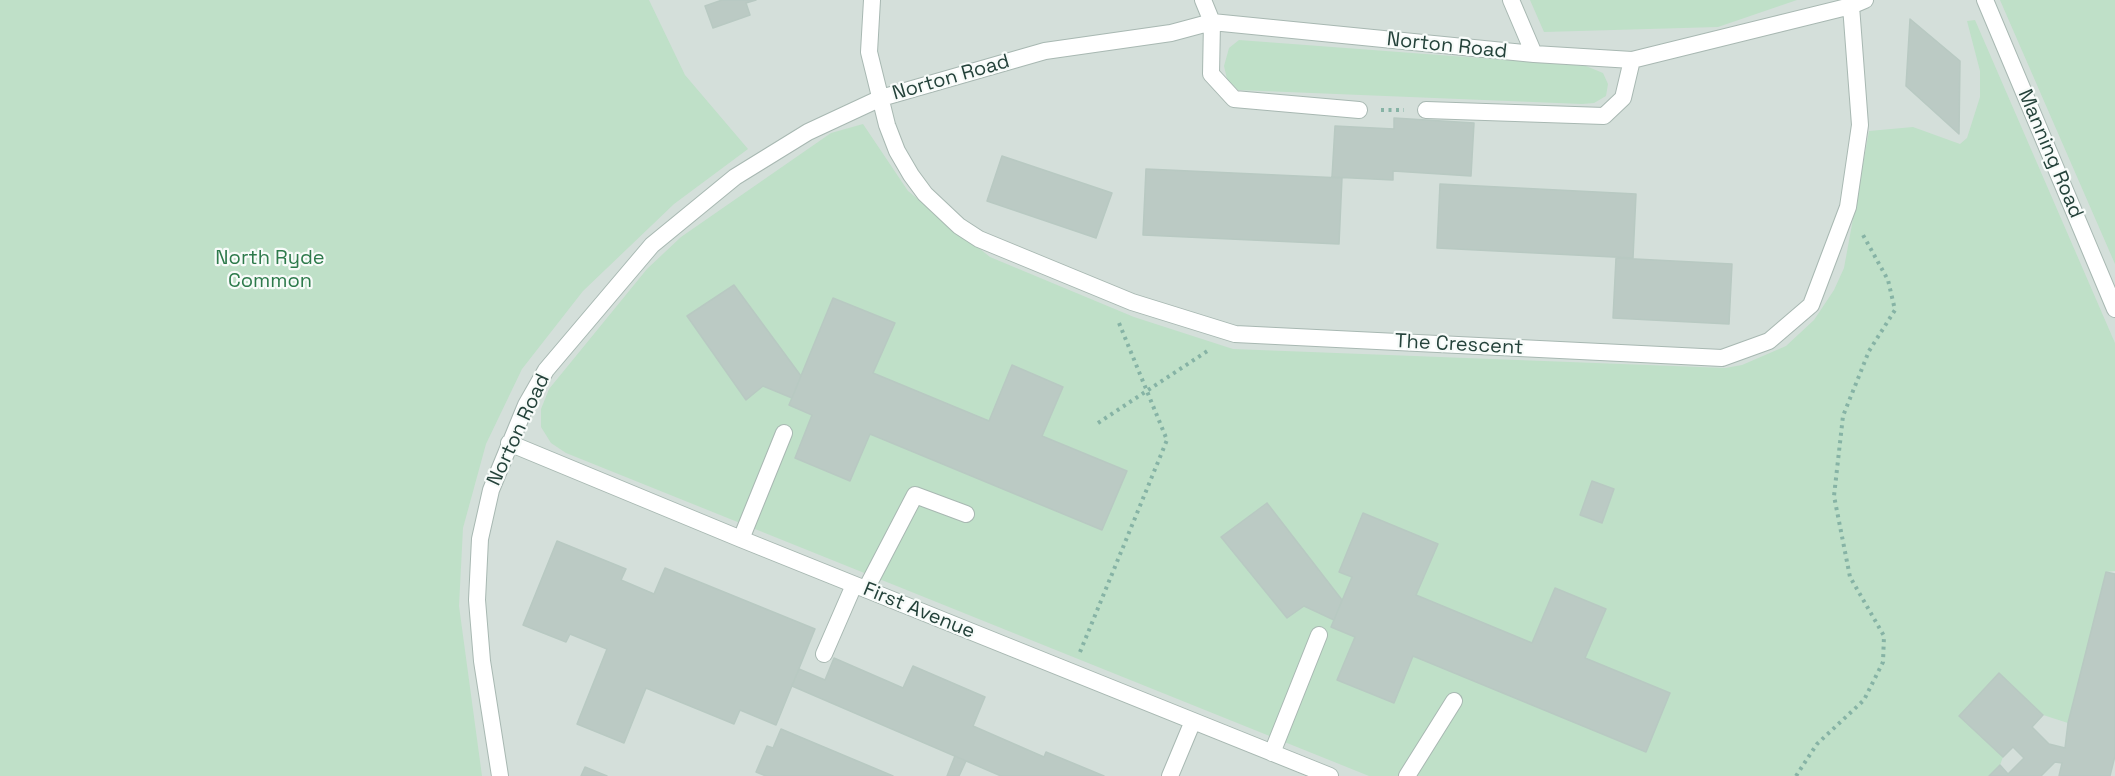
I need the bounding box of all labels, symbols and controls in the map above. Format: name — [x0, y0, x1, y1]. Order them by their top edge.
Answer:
street label: Norton Road — [1386, 28, 1508, 64]
street label: Norton Road — [890, 50, 1012, 106]
street label: Manning Road — [2012, 86, 2088, 222]
park label: North Ryde Common — [215, 247, 325, 294]
street label: The Crescent — [1394, 330, 1524, 360]
street label: Norton Road — [483, 370, 555, 490]
street label: First Avenue — [860, 578, 978, 644]

